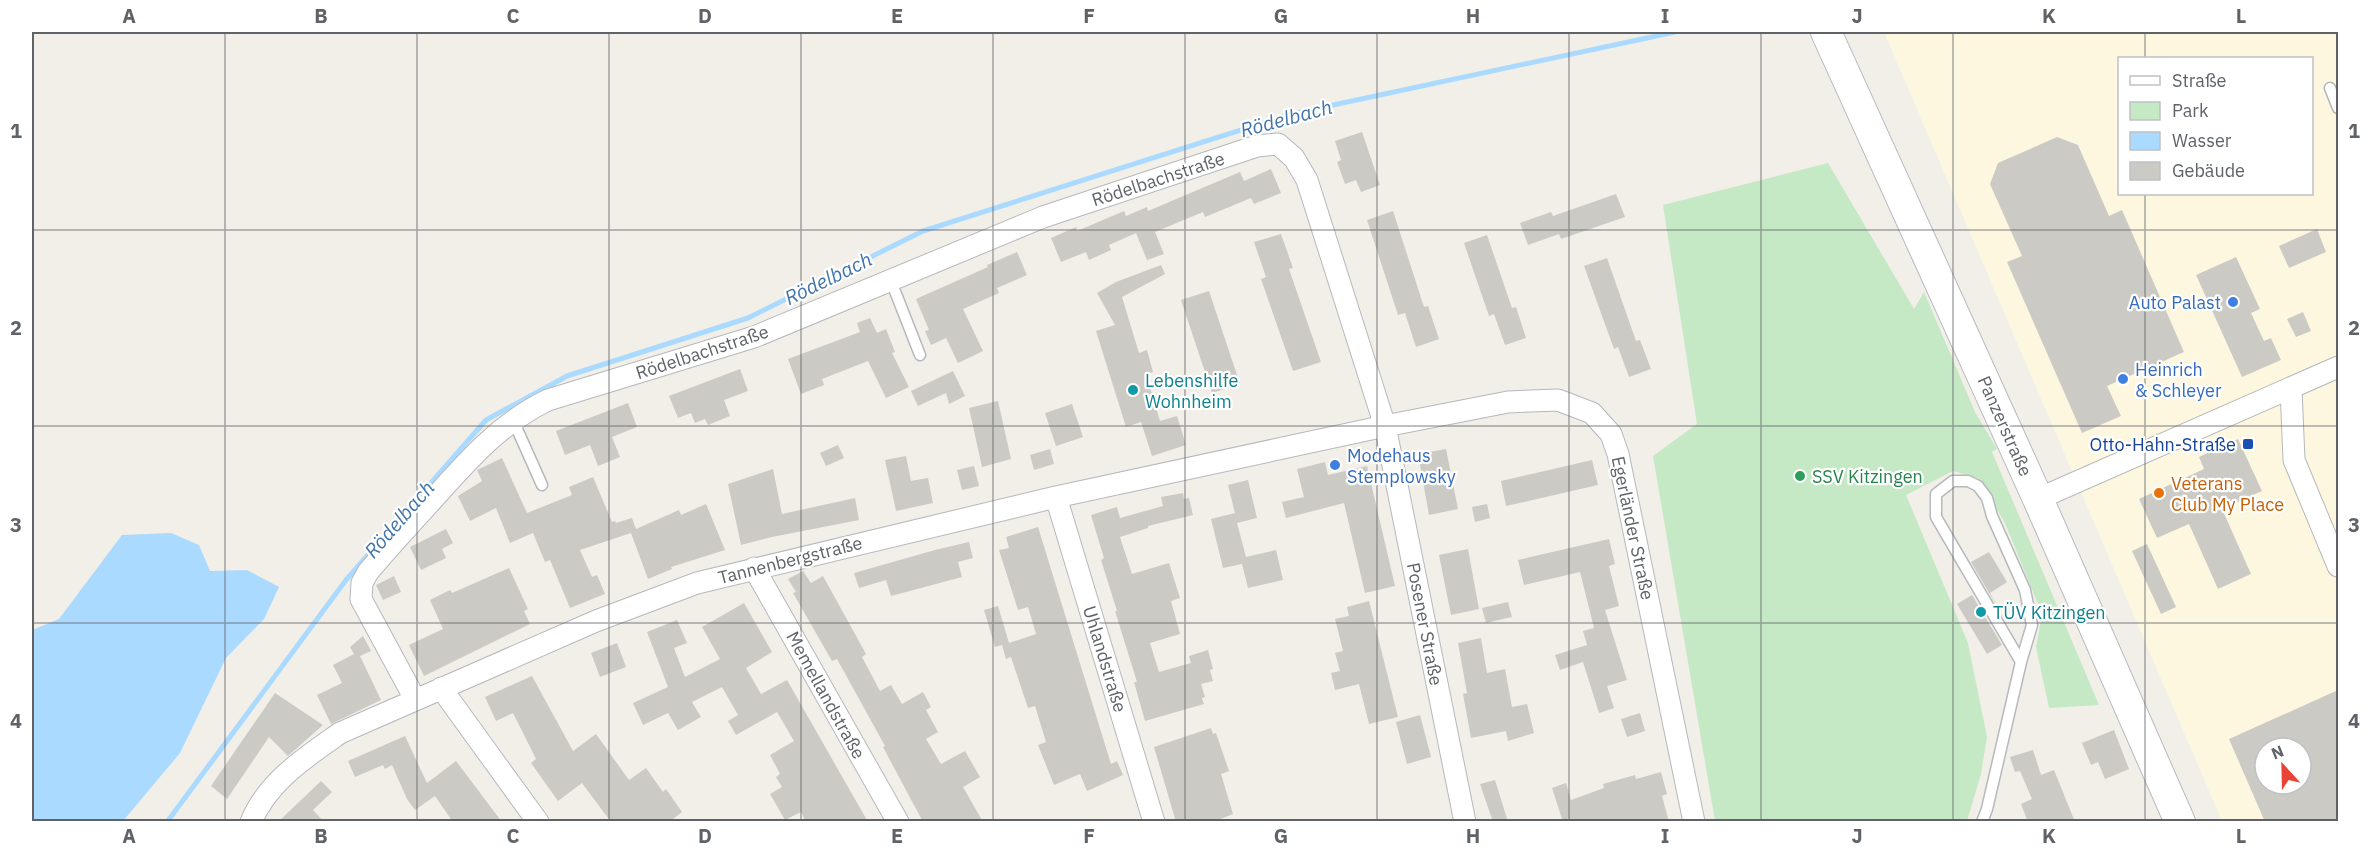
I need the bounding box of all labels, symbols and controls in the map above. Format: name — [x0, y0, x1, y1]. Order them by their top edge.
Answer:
text: A — [122, 2, 136, 29]
text: B — [314, 2, 328, 29]
text: C — [506, 2, 520, 29]
text: D — [698, 2, 712, 29]
text: E — [891, 2, 903, 29]
text: F — [1083, 2, 1095, 29]
text: G — [1274, 2, 1288, 29]
text: H — [1466, 2, 1480, 29]
text: I — [1661, 2, 1669, 29]
text: J — [1851, 2, 1863, 29]
text: K — [2042, 2, 2056, 29]
text: L — [2236, 2, 2246, 29]
legend — [2118, 57, 2313, 195]
text: Straße — [2172, 69, 2226, 92]
water label: Rödelbach — [1237, 93, 1335, 143]
text: Park — [2172, 99, 2209, 122]
text: 1 — [10, 117, 22, 144]
text: 1 — [2348, 117, 2360, 144]
text: Wasser — [2172, 129, 2232, 152]
street label: Rödelbachstraße — [1089, 147, 1227, 211]
text: Gebäude — [2172, 159, 2245, 182]
water label: Rödelbach — [780, 245, 876, 311]
place label: Auto Palast — [2129, 291, 2221, 314]
marker: Auto Palast — [2226, 295, 2240, 309]
text: 2 — [10, 314, 22, 341]
text: 2 — [2348, 314, 2360, 341]
street label: Rödelbachstraße — [633, 320, 771, 384]
place label: Heinrich & Schleyer — [2135, 358, 2222, 402]
place label: Lebenshilfe Wohnheim — [1145, 369, 1238, 413]
street label: Panzerstraße — [1973, 372, 2037, 480]
marker: Heinrich & Schleyer — [2116, 372, 2130, 386]
marker: Lebenshilfe Wohnheim — [1126, 383, 1140, 397]
place label: Otto-Hahn-Straße — [2089, 433, 2236, 456]
marker: Otto-Hahn-Straße — [2241, 437, 2255, 451]
place label: Modehaus Stemplowsky — [1347, 444, 1456, 488]
street label: Egerländer Straße — [1607, 454, 1660, 602]
marker: Modehaus Stemplowsky — [1328, 458, 1342, 472]
place label: SSV Kitzingen — [1812, 465, 1923, 488]
marker: SSV Kitzingen — [1793, 469, 1807, 483]
place label: Veterans Club My Place — [2171, 472, 2284, 516]
water label: Rödelbach — [358, 475, 440, 563]
marker: Veterans Club My Place — [2152, 486, 2166, 500]
text: 3 — [10, 511, 22, 538]
text: 3 — [2348, 511, 2360, 538]
street label: Tannenbergstraße — [716, 531, 865, 589]
street label: Posener Straße — [1402, 561, 1448, 687]
place label: TÜV Kitzingen — [1993, 601, 2106, 624]
street label: Uhlandstraße — [1078, 603, 1132, 715]
marker: TÜV Kitzingen — [1974, 605, 1988, 619]
street label: Memellandstraße — [781, 627, 871, 763]
text: 4 — [10, 707, 22, 734]
text: 4 — [2348, 707, 2360, 734]
north arrow — [2253, 736, 2313, 796]
text: N — [2268, 741, 2287, 764]
text: A — [122, 822, 136, 849]
text: B — [314, 822, 328, 849]
text: C — [506, 822, 520, 849]
text: D — [698, 822, 712, 849]
text: E — [891, 822, 903, 849]
text: F — [1083, 822, 1095, 849]
text: G — [1274, 822, 1288, 849]
text: H — [1466, 822, 1480, 849]
text: I — [1661, 822, 1669, 849]
text: J — [1851, 822, 1863, 849]
text: K — [2042, 822, 2056, 849]
text: L — [2236, 822, 2246, 849]

